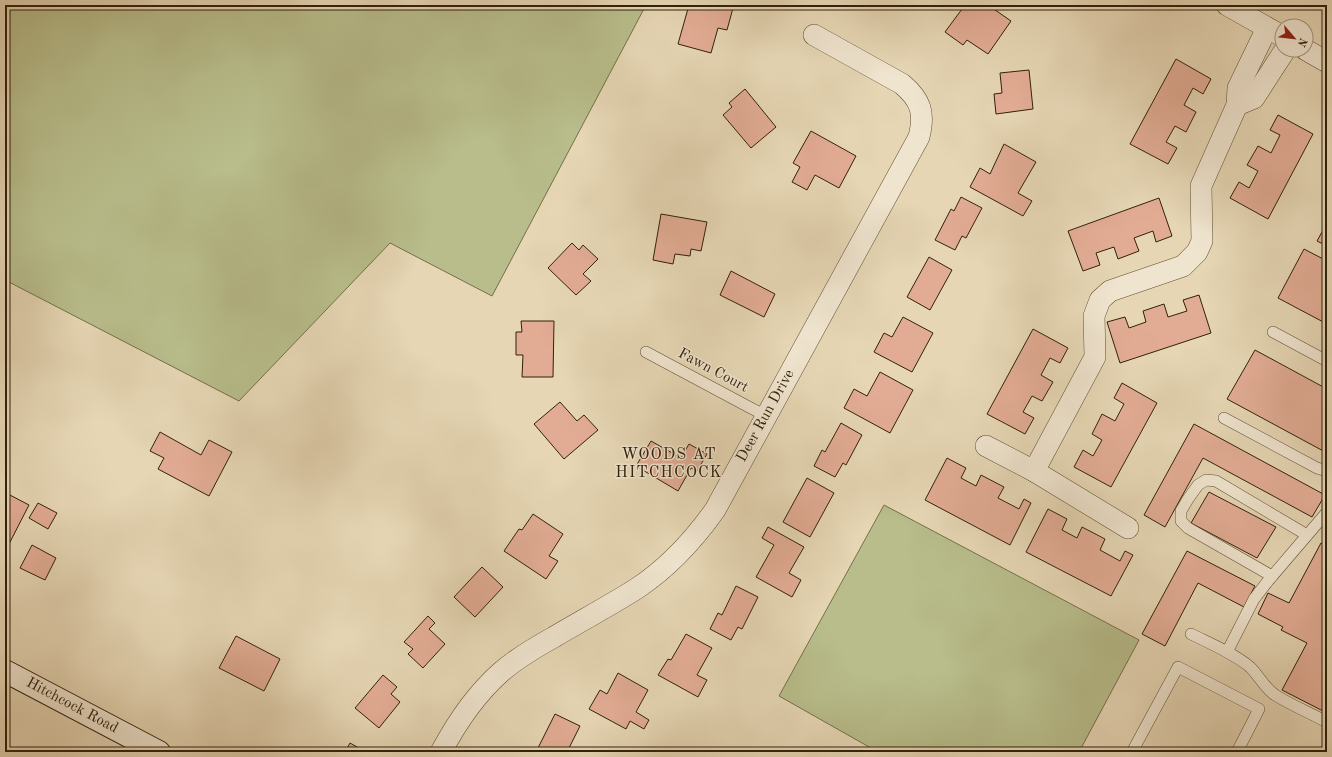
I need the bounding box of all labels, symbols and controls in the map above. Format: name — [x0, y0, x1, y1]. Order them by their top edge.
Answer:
north arrow — [1274, 18, 1314, 58]
text: N — [1294, 36, 1308, 49]
street label: Fawn Court — [675, 346, 751, 396]
street label: Deer Run Drive — [734, 367, 798, 465]
district label: WOODS AT HITCHCOCK — [615, 447, 723, 481]
street label: Hitchcock Road — [24, 675, 121, 737]

